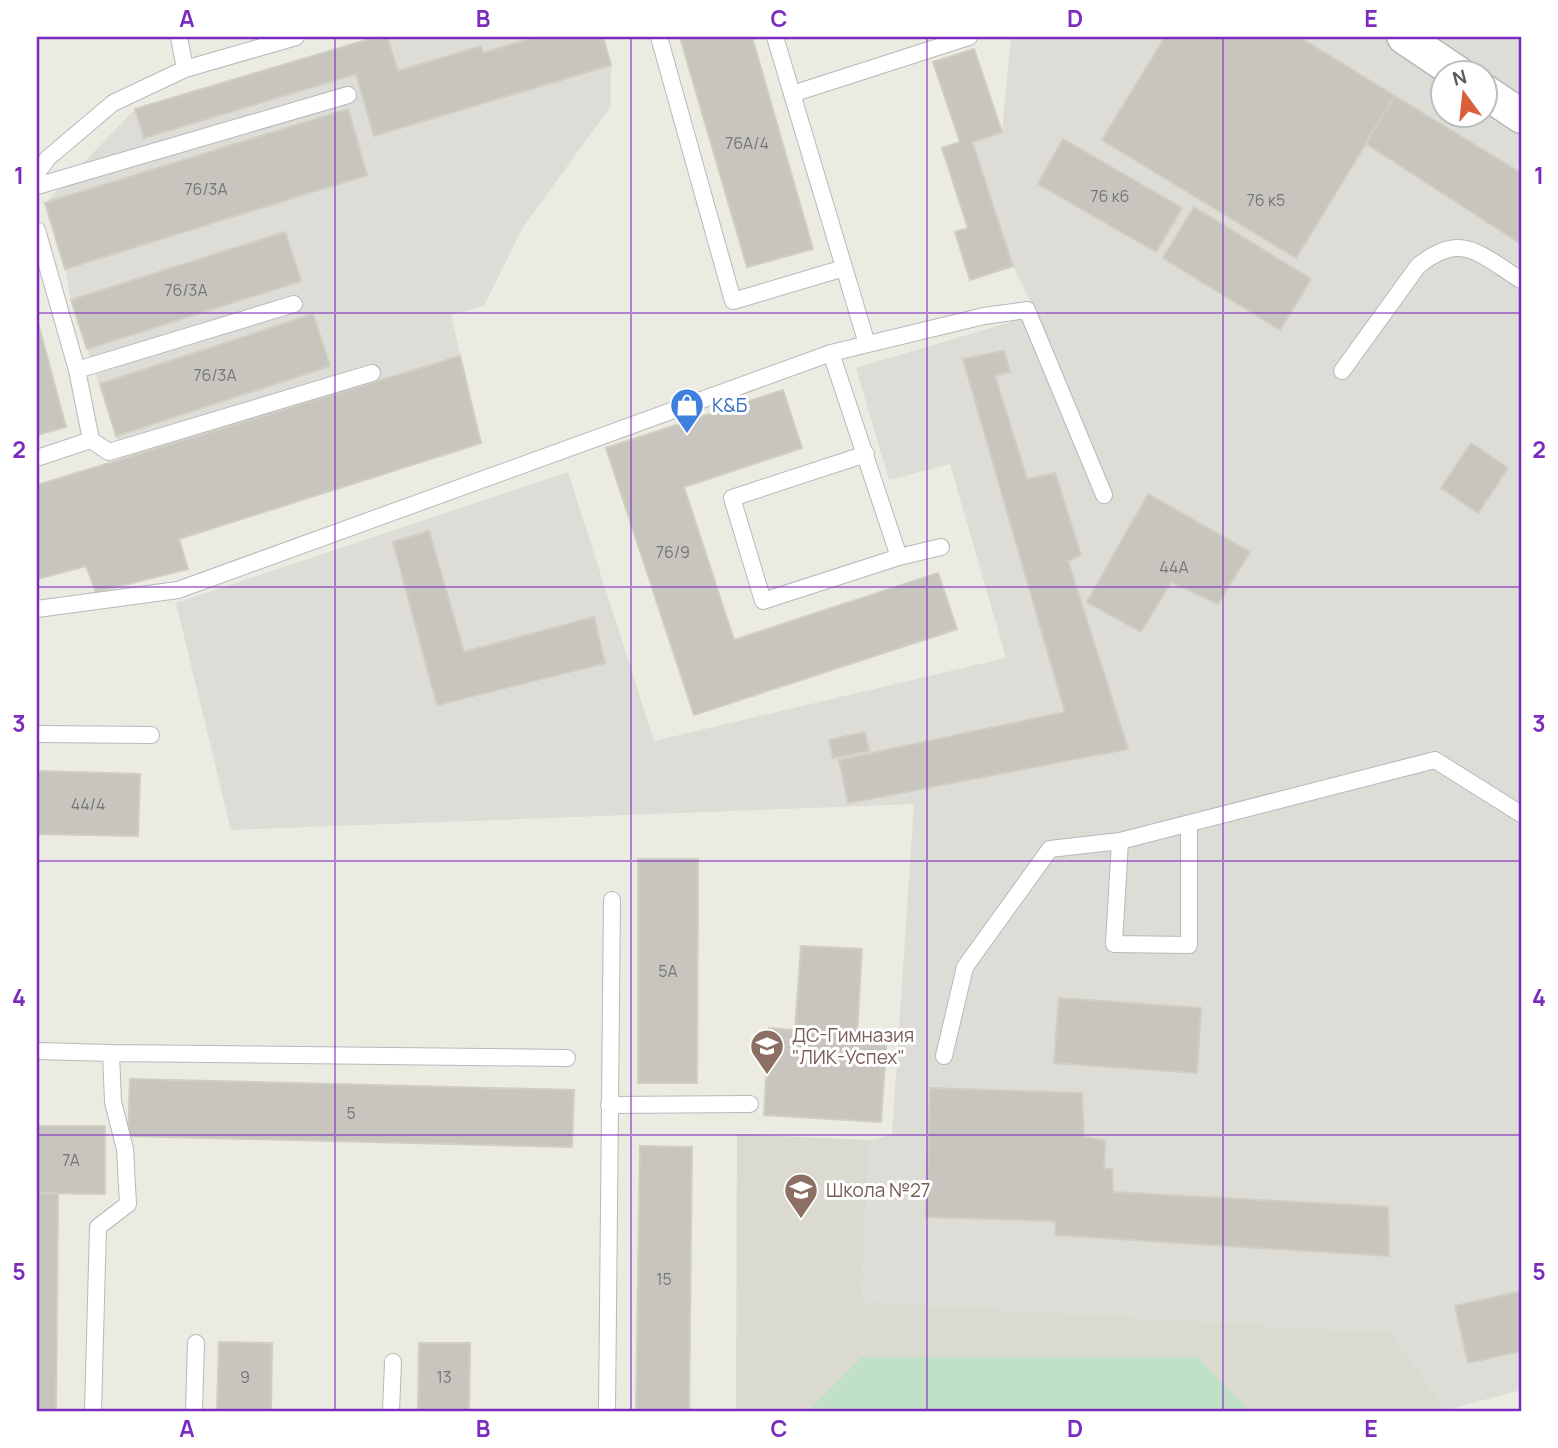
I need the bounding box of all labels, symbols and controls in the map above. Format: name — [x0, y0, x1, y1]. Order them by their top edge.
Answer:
text: A — [179, 2, 195, 34]
text: B — [476, 2, 490, 34]
text: C — [771, 2, 788, 34]
text: D — [1067, 2, 1083, 34]
text: E — [1364, 2, 1378, 34]
north arrow — [1428, 60, 1498, 130]
text: N — [1450, 63, 1470, 92]
house number: 76А/4 — [725, 132, 769, 154]
text: 1 — [14, 159, 24, 191]
text: 1 — [1534, 159, 1544, 191]
house number: 76/3А — [184, 178, 228, 200]
house number: 76 к6 — [1090, 185, 1130, 207]
house number: 76 к5 — [1247, 189, 1285, 211]
house number: 76/3А — [164, 279, 208, 301]
house number: 76/3А — [193, 364, 237, 386]
shop icon: К&Б — [668, 386, 706, 435]
place label: К&Б — [712, 392, 747, 418]
text: 2 — [12, 433, 26, 465]
text: 2 — [1532, 433, 1546, 465]
house number: 76/9 — [656, 541, 690, 563]
house number: 44А — [1159, 556, 1189, 578]
text: 3 — [12, 707, 26, 739]
text: 3 — [1532, 707, 1546, 739]
house number: 44/4 — [71, 793, 105, 815]
house number: 5А — [658, 960, 678, 982]
text: 4 — [12, 981, 26, 1013]
text: 4 — [1532, 981, 1546, 1013]
place label: ДС-Гимназия "ЛИК-Успех" — [792, 1022, 914, 1070]
school or university icon: ДС-Гимназия "ЛИК-Успех" — [748, 1027, 786, 1076]
house number: 5 — [346, 1102, 356, 1124]
house number: 7А — [62, 1149, 80, 1171]
school or university icon: Школа №27 — [782, 1171, 820, 1220]
place label: Школа №27 — [826, 1177, 930, 1203]
text: 5 — [12, 1255, 26, 1287]
text: 5 — [1532, 1255, 1546, 1287]
house number: 15 — [656, 1268, 672, 1290]
house number: 9 — [240, 1366, 250, 1388]
house number: 13 — [436, 1366, 452, 1388]
text: A — [179, 1412, 195, 1444]
text: B — [476, 1412, 490, 1444]
text: C — [771, 1412, 788, 1444]
text: D — [1067, 1412, 1083, 1444]
text: E — [1364, 1412, 1378, 1444]

